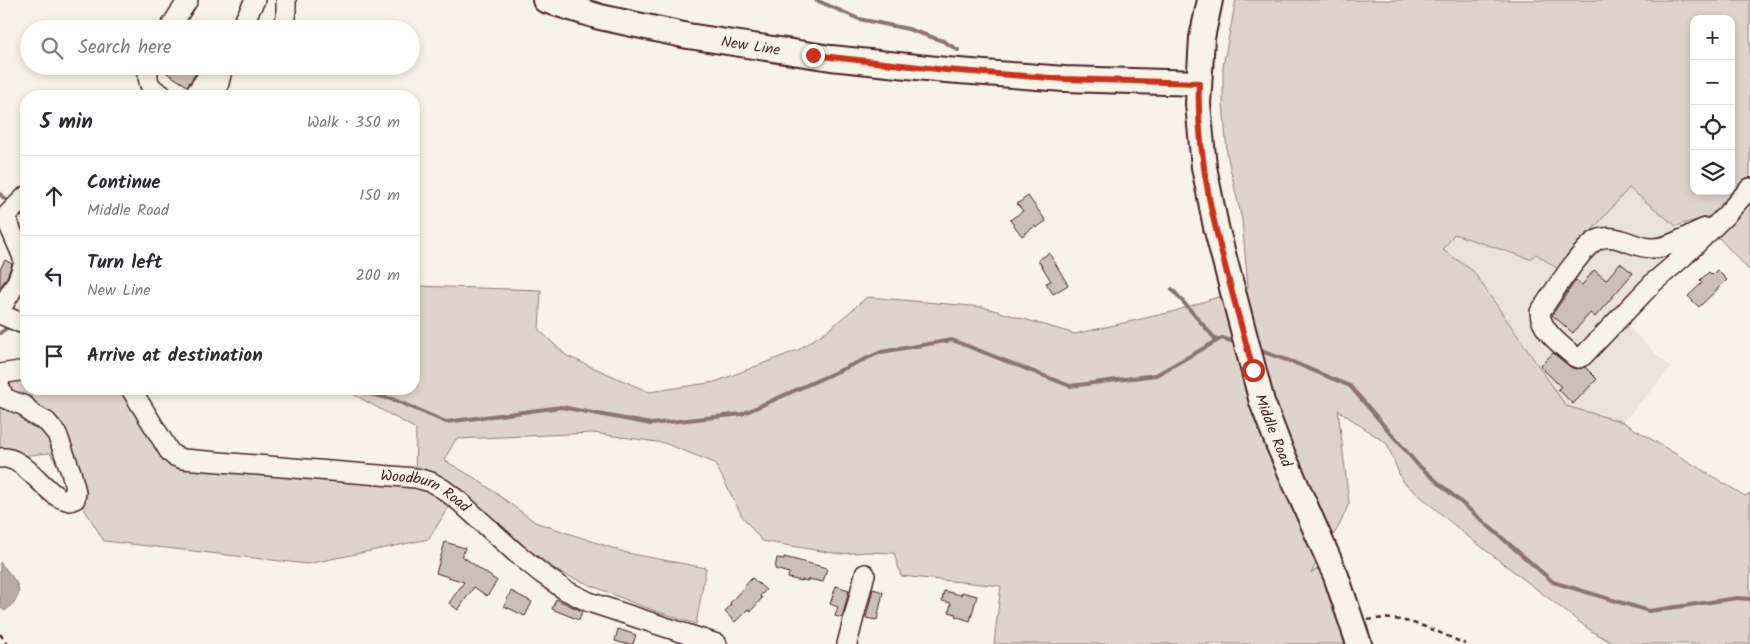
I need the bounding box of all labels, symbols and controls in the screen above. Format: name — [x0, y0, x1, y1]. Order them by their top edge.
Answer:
map controls — [1690, 15, 1735, 195]
button: + — [1690, 15, 1735, 60]
search box — [20, 20, 420, 75]
street label: New Line — [719, 30, 782, 63]
text: Search here — [78, 33, 172, 63]
icon: search — [38, 34, 66, 62]
route end — [802, 44, 825, 67]
button: − — [1690, 60, 1735, 105]
button: locate — [1690, 105, 1735, 150]
text: 5 min — [40, 106, 93, 139]
text: Walk · 350 m — [307, 110, 400, 135]
button: layers — [1690, 150, 1735, 195]
text: Continue — [87, 168, 160, 198]
icon: ahead — [40, 182, 68, 210]
text: 150 m — [359, 183, 400, 208]
text: Middle Road — [87, 198, 169, 223]
text: Turn left — [87, 248, 162, 278]
icon: left — [40, 262, 68, 290]
text: 200 m — [356, 263, 400, 288]
text: New Line — [87, 278, 151, 303]
text: Arrive at destination — [87, 341, 263, 371]
icon: arrive — [40, 342, 68, 370]
route start — [1242, 359, 1265, 382]
street label: Middle Road — [1247, 392, 1298, 472]
street label: Woodburn Road — [379, 464, 476, 519]

